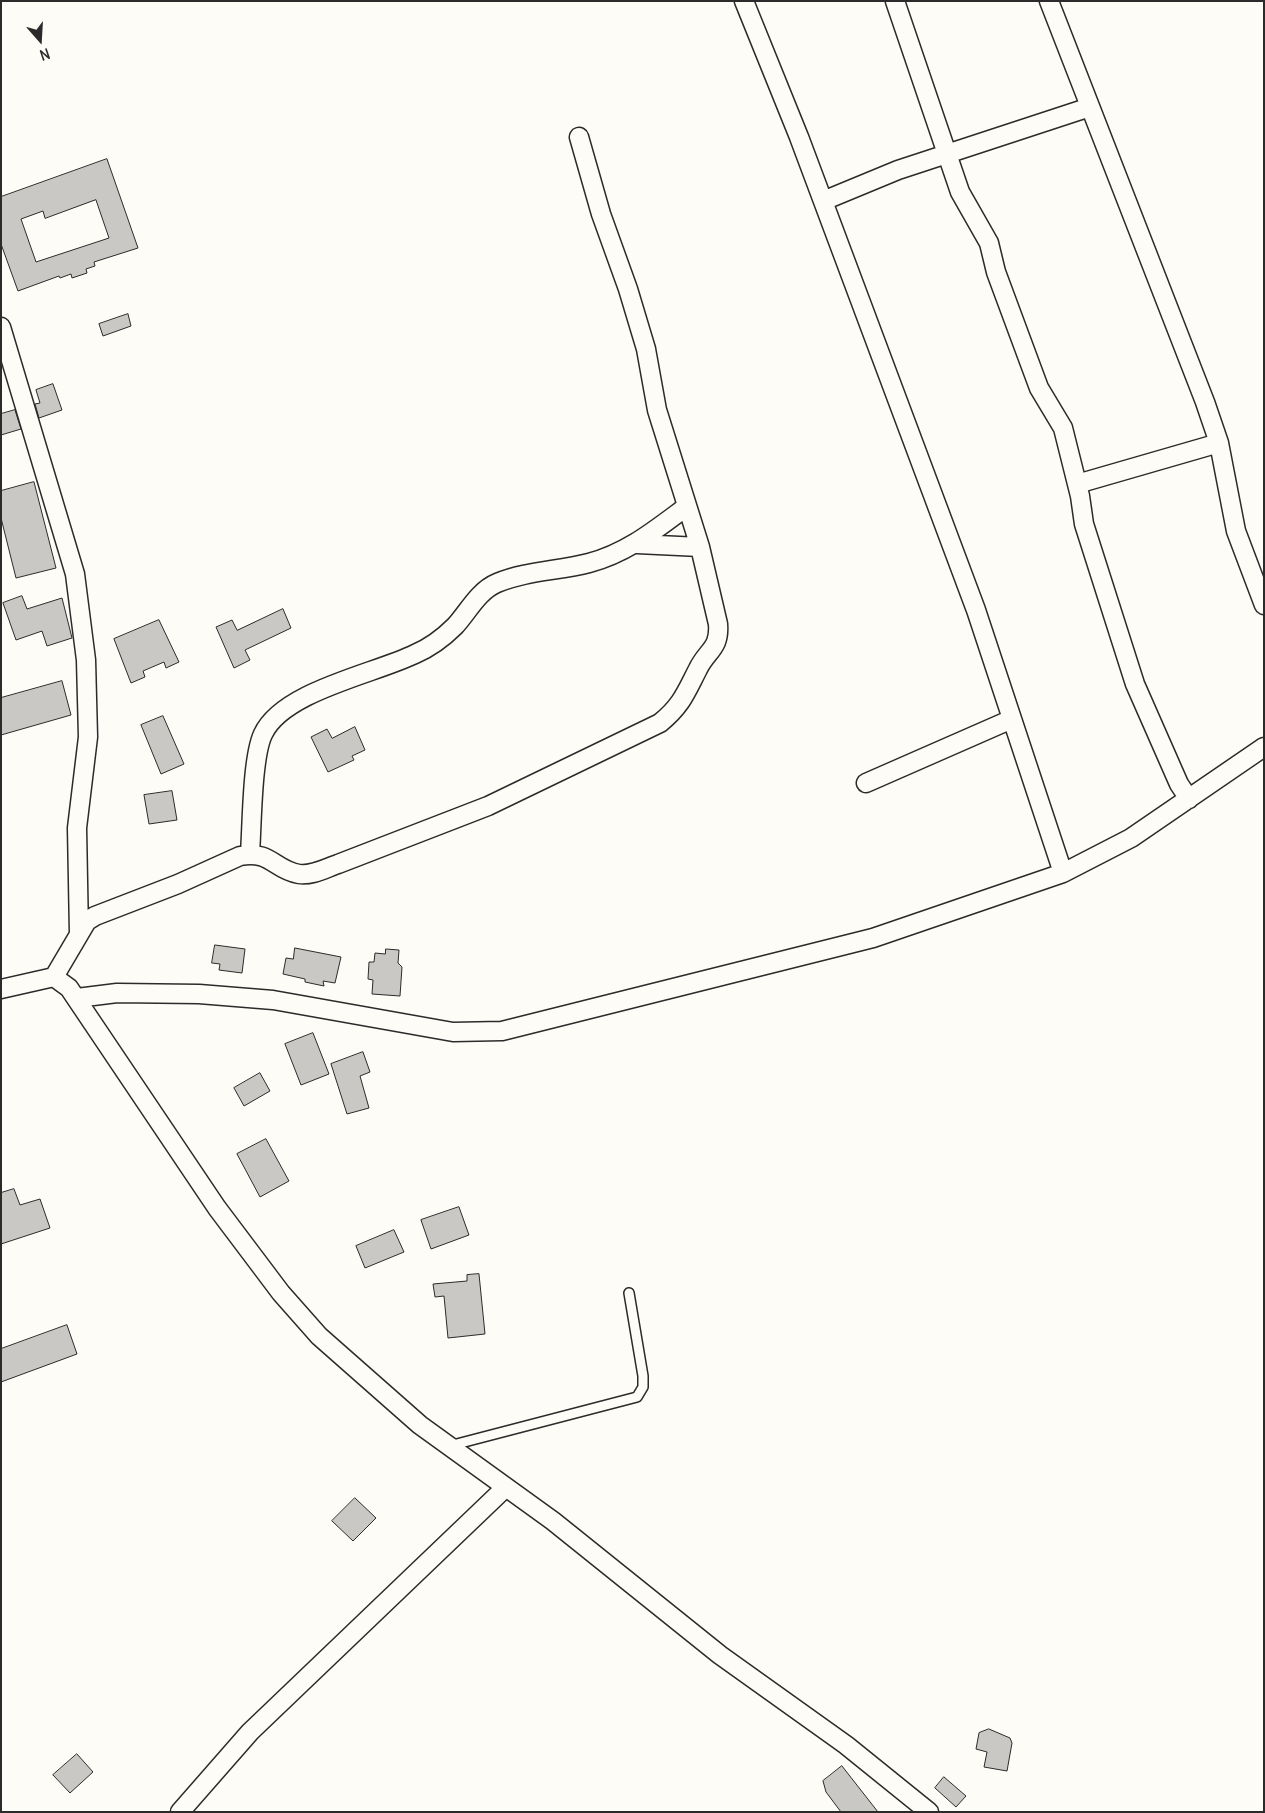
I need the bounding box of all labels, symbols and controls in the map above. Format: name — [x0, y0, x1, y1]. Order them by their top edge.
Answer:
north arrow — [15, 15, 65, 65]
text: N — [37, 44, 52, 64]

